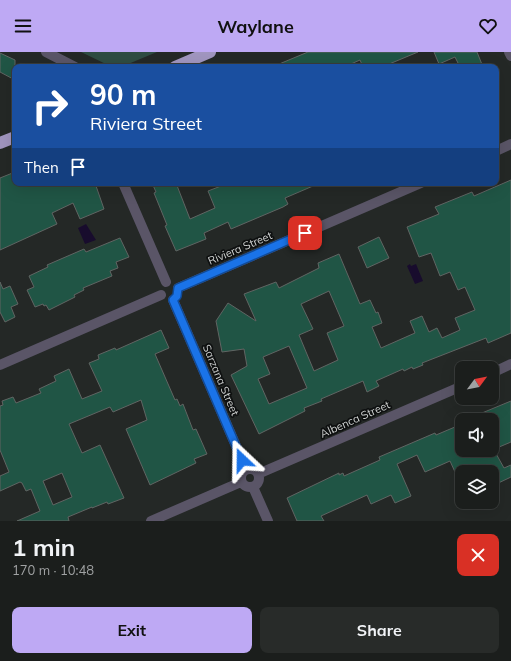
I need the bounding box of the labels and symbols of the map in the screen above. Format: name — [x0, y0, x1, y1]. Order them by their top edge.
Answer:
pin — [288, 216, 322, 250]
street label: Riviera Street — [206, 228, 274, 268]
street label: Sarzana Street — [200, 342, 242, 418]
north arrow — [455, 361, 499, 405]
street label: Albenca Street — [318, 397, 392, 441]
position arrow — [221, 439, 263, 481]

